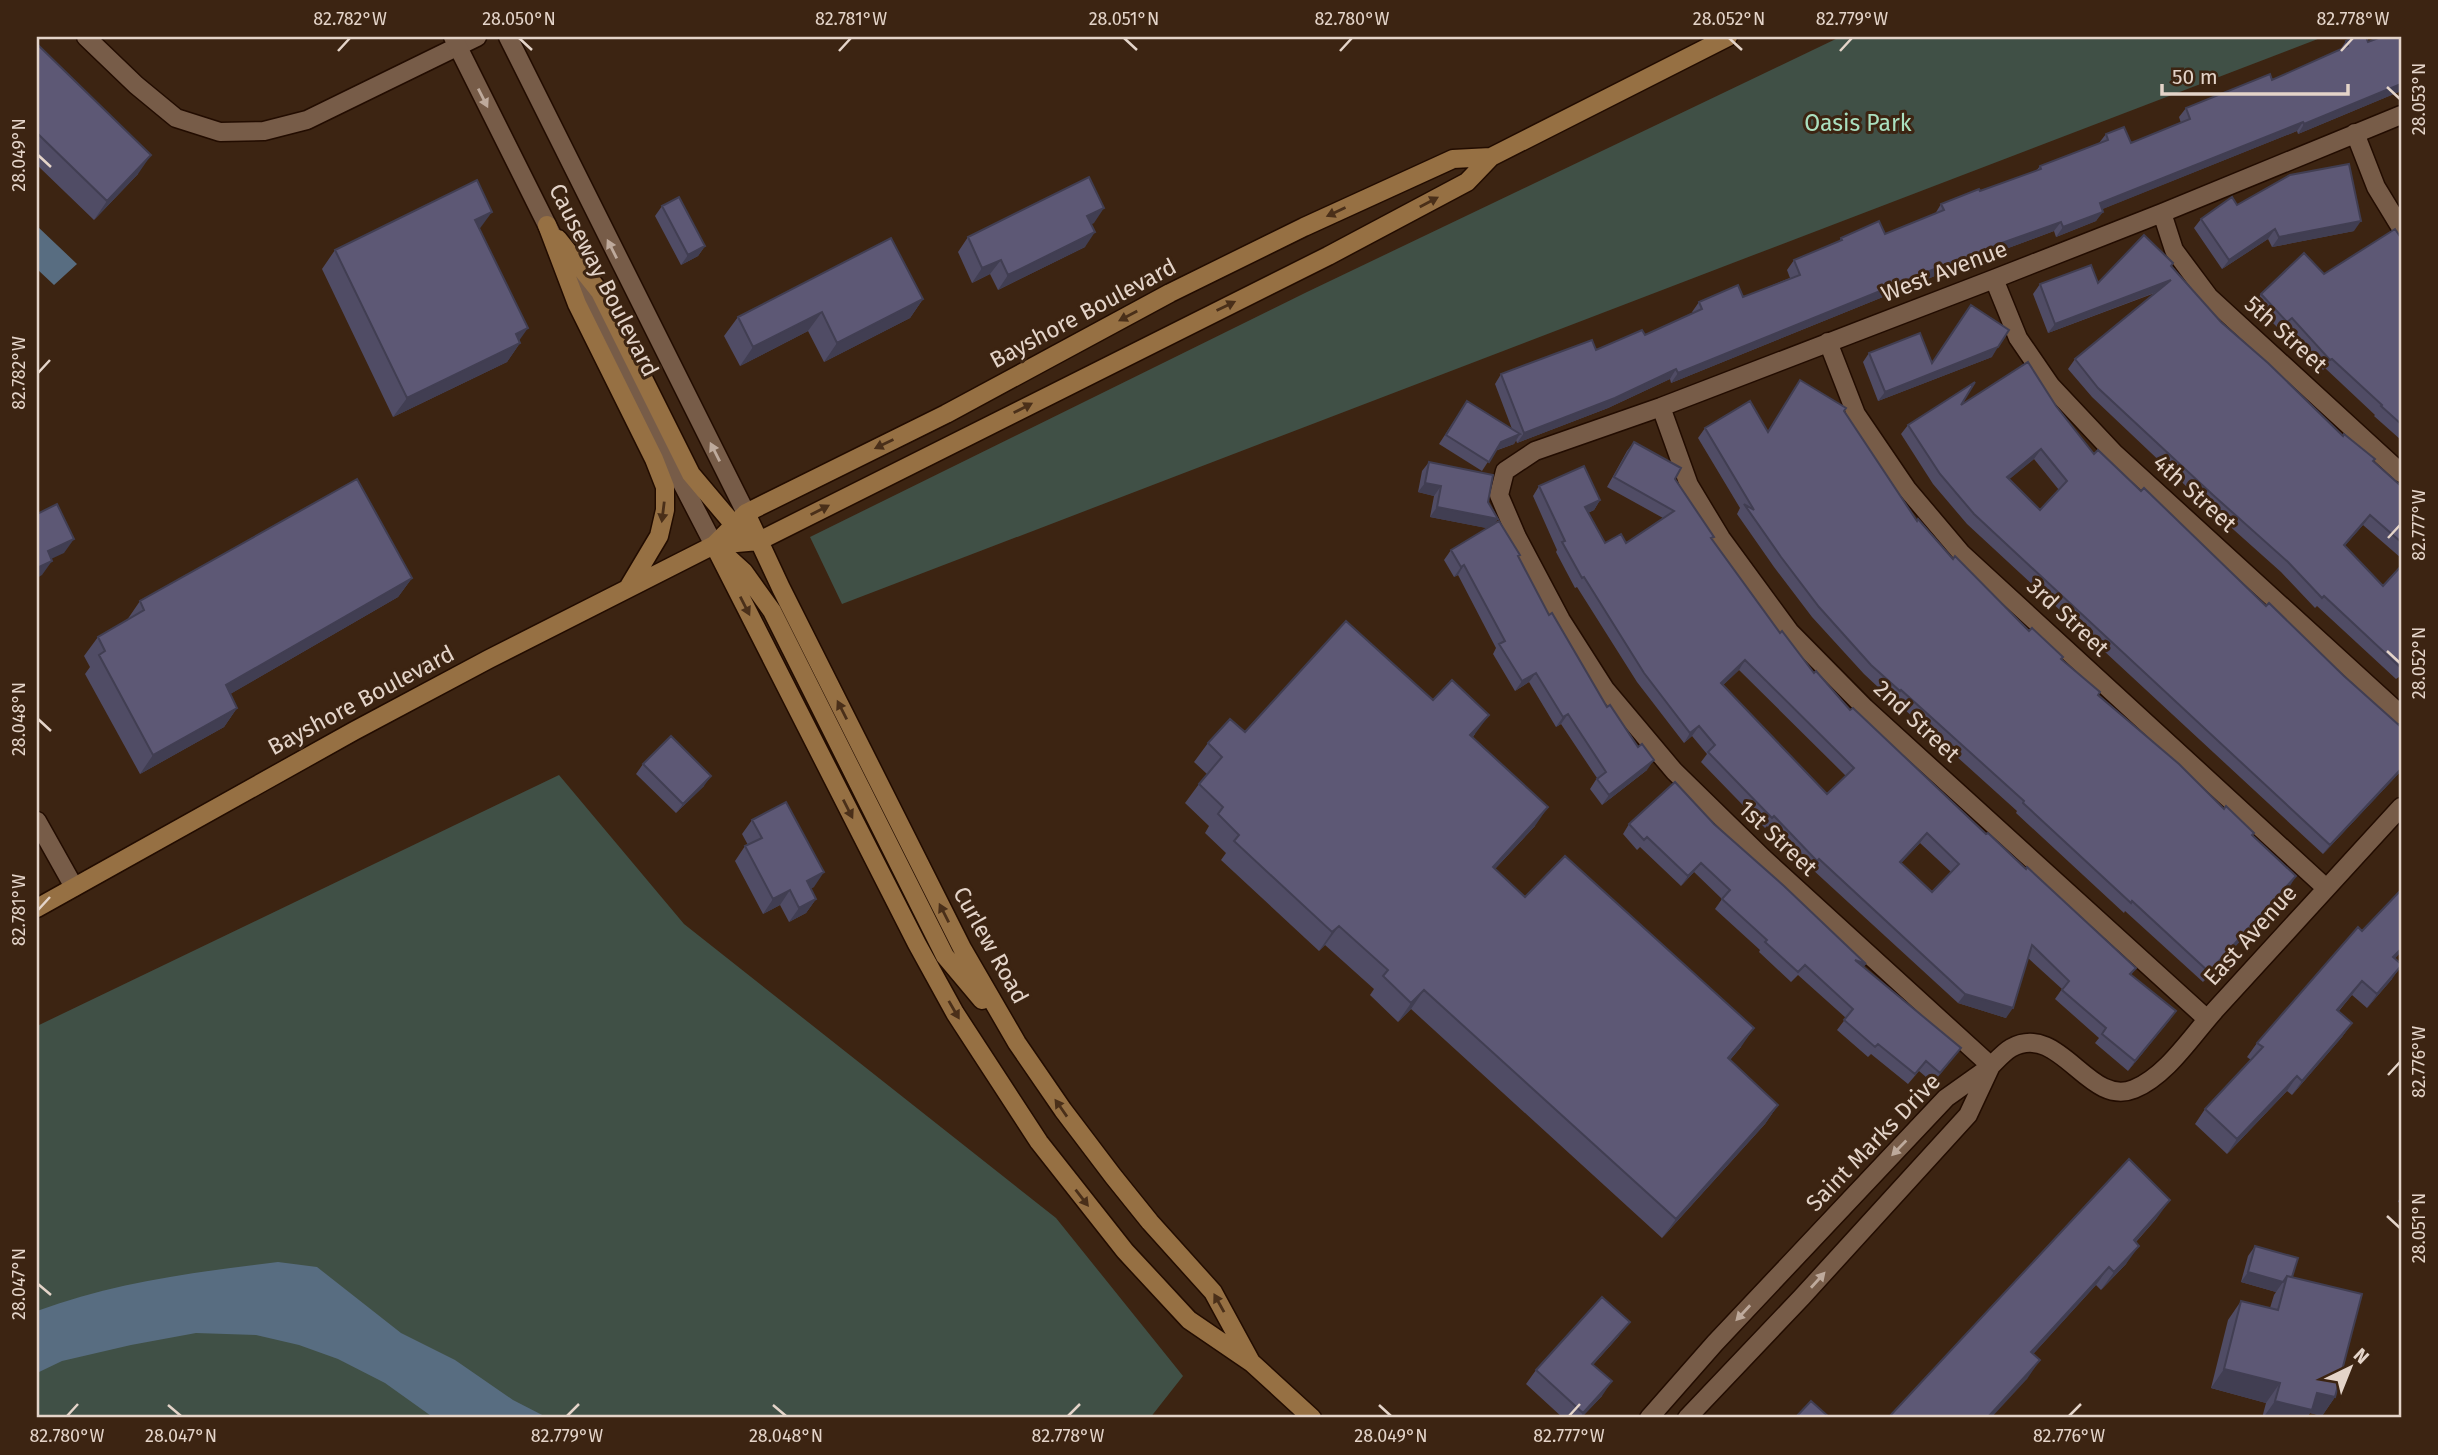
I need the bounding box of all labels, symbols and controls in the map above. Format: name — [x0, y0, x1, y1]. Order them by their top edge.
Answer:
text: 82.782°W — [313, 8, 387, 30]
text: 28.050°N — [482, 8, 556, 30]
text: 82.781°W — [815, 8, 887, 30]
text: 28.051°N — [1089, 8, 1159, 30]
text: 82.780°W — [1315, 8, 1390, 30]
text: 28.052°N — [1693, 8, 1765, 30]
text: 82.779°W — [1816, 8, 1888, 30]
text: 82.778°W — [2317, 8, 2390, 30]
scale bar — [2162, 52, 2347, 96]
text: 28.053°N — [2408, 63, 2430, 135]
text: 50 m — [2172, 64, 2218, 90]
one-way arrow — [478, 88, 489, 108]
park label: Oasis Park — [1804, 109, 1912, 137]
text: 28.049°N — [8, 118, 30, 192]
street label: Causeway Boulevard — [543, 179, 665, 381]
one-way arrow — [1419, 196, 1439, 208]
one-way arrow — [1326, 207, 1346, 218]
street label: West Avenue — [1877, 234, 2011, 308]
one-way arrow — [607, 239, 618, 259]
street label: Bayshore Boulevard — [985, 252, 1181, 374]
street label: 5th Street — [2239, 290, 2334, 379]
one-way arrow — [1216, 300, 1236, 312]
one-way arrow — [1118, 310, 1138, 322]
text: 82.782°W — [8, 336, 30, 410]
one-way arrow — [1013, 402, 1033, 413]
one-way arrow — [874, 438, 894, 449]
one-way arrow — [709, 442, 720, 462]
street label: 4th Street — [2148, 448, 2243, 538]
text: 82.777°W — [2408, 489, 2430, 561]
one-way arrow — [658, 501, 669, 523]
one-way arrow — [810, 505, 830, 516]
street label: 3rd Street — [2021, 572, 2115, 662]
one-way arrow — [739, 596, 751, 616]
text: 28.052°N — [2408, 627, 2430, 699]
street label: Bayshore Boulevard — [263, 639, 459, 761]
street label: 2nd Street — [1868, 674, 1966, 768]
text: 28.048°N — [8, 682, 30, 756]
one-way arrow — [836, 700, 847, 720]
street label: 1st Street — [1733, 795, 1824, 882]
one-way arrow — [843, 799, 854, 819]
text: 82.781°W — [8, 874, 30, 946]
street label: East Avenue — [2198, 879, 2302, 991]
street label: Curlew Road — [947, 882, 1035, 1008]
one-way arrow — [938, 903, 950, 923]
one-way arrow — [948, 1001, 960, 1020]
text: 82.776°W — [2408, 1026, 2430, 1098]
street label: Saint Marks Drive — [1800, 1067, 1946, 1217]
one-way arrow — [1055, 1099, 1069, 1117]
one-way arrow — [1892, 1139, 1908, 1156]
one-way arrow — [1074, 1189, 1089, 1207]
text: 28.051°N — [2408, 1193, 2430, 1263]
text: 28.047°N — [8, 1248, 30, 1320]
one-way arrow — [1810, 1271, 1826, 1289]
one-way arrow — [1214, 1293, 1226, 1313]
one-way arrow — [1736, 1304, 1752, 1321]
north arrow — [2316, 1332, 2386, 1402]
text: N — [2349, 1343, 2374, 1369]
text: 82.780°W — [30, 1425, 105, 1447]
text: 28.047°N — [145, 1425, 217, 1447]
text: 82.779°W — [531, 1425, 603, 1447]
text: 28.048°N — [749, 1425, 823, 1447]
text: 82.778°W — [1032, 1425, 1105, 1447]
text: 28.049°N — [1354, 1425, 1428, 1447]
text: 82.777°W — [1533, 1425, 1605, 1447]
text: 82.776°W — [2033, 1425, 2105, 1447]

